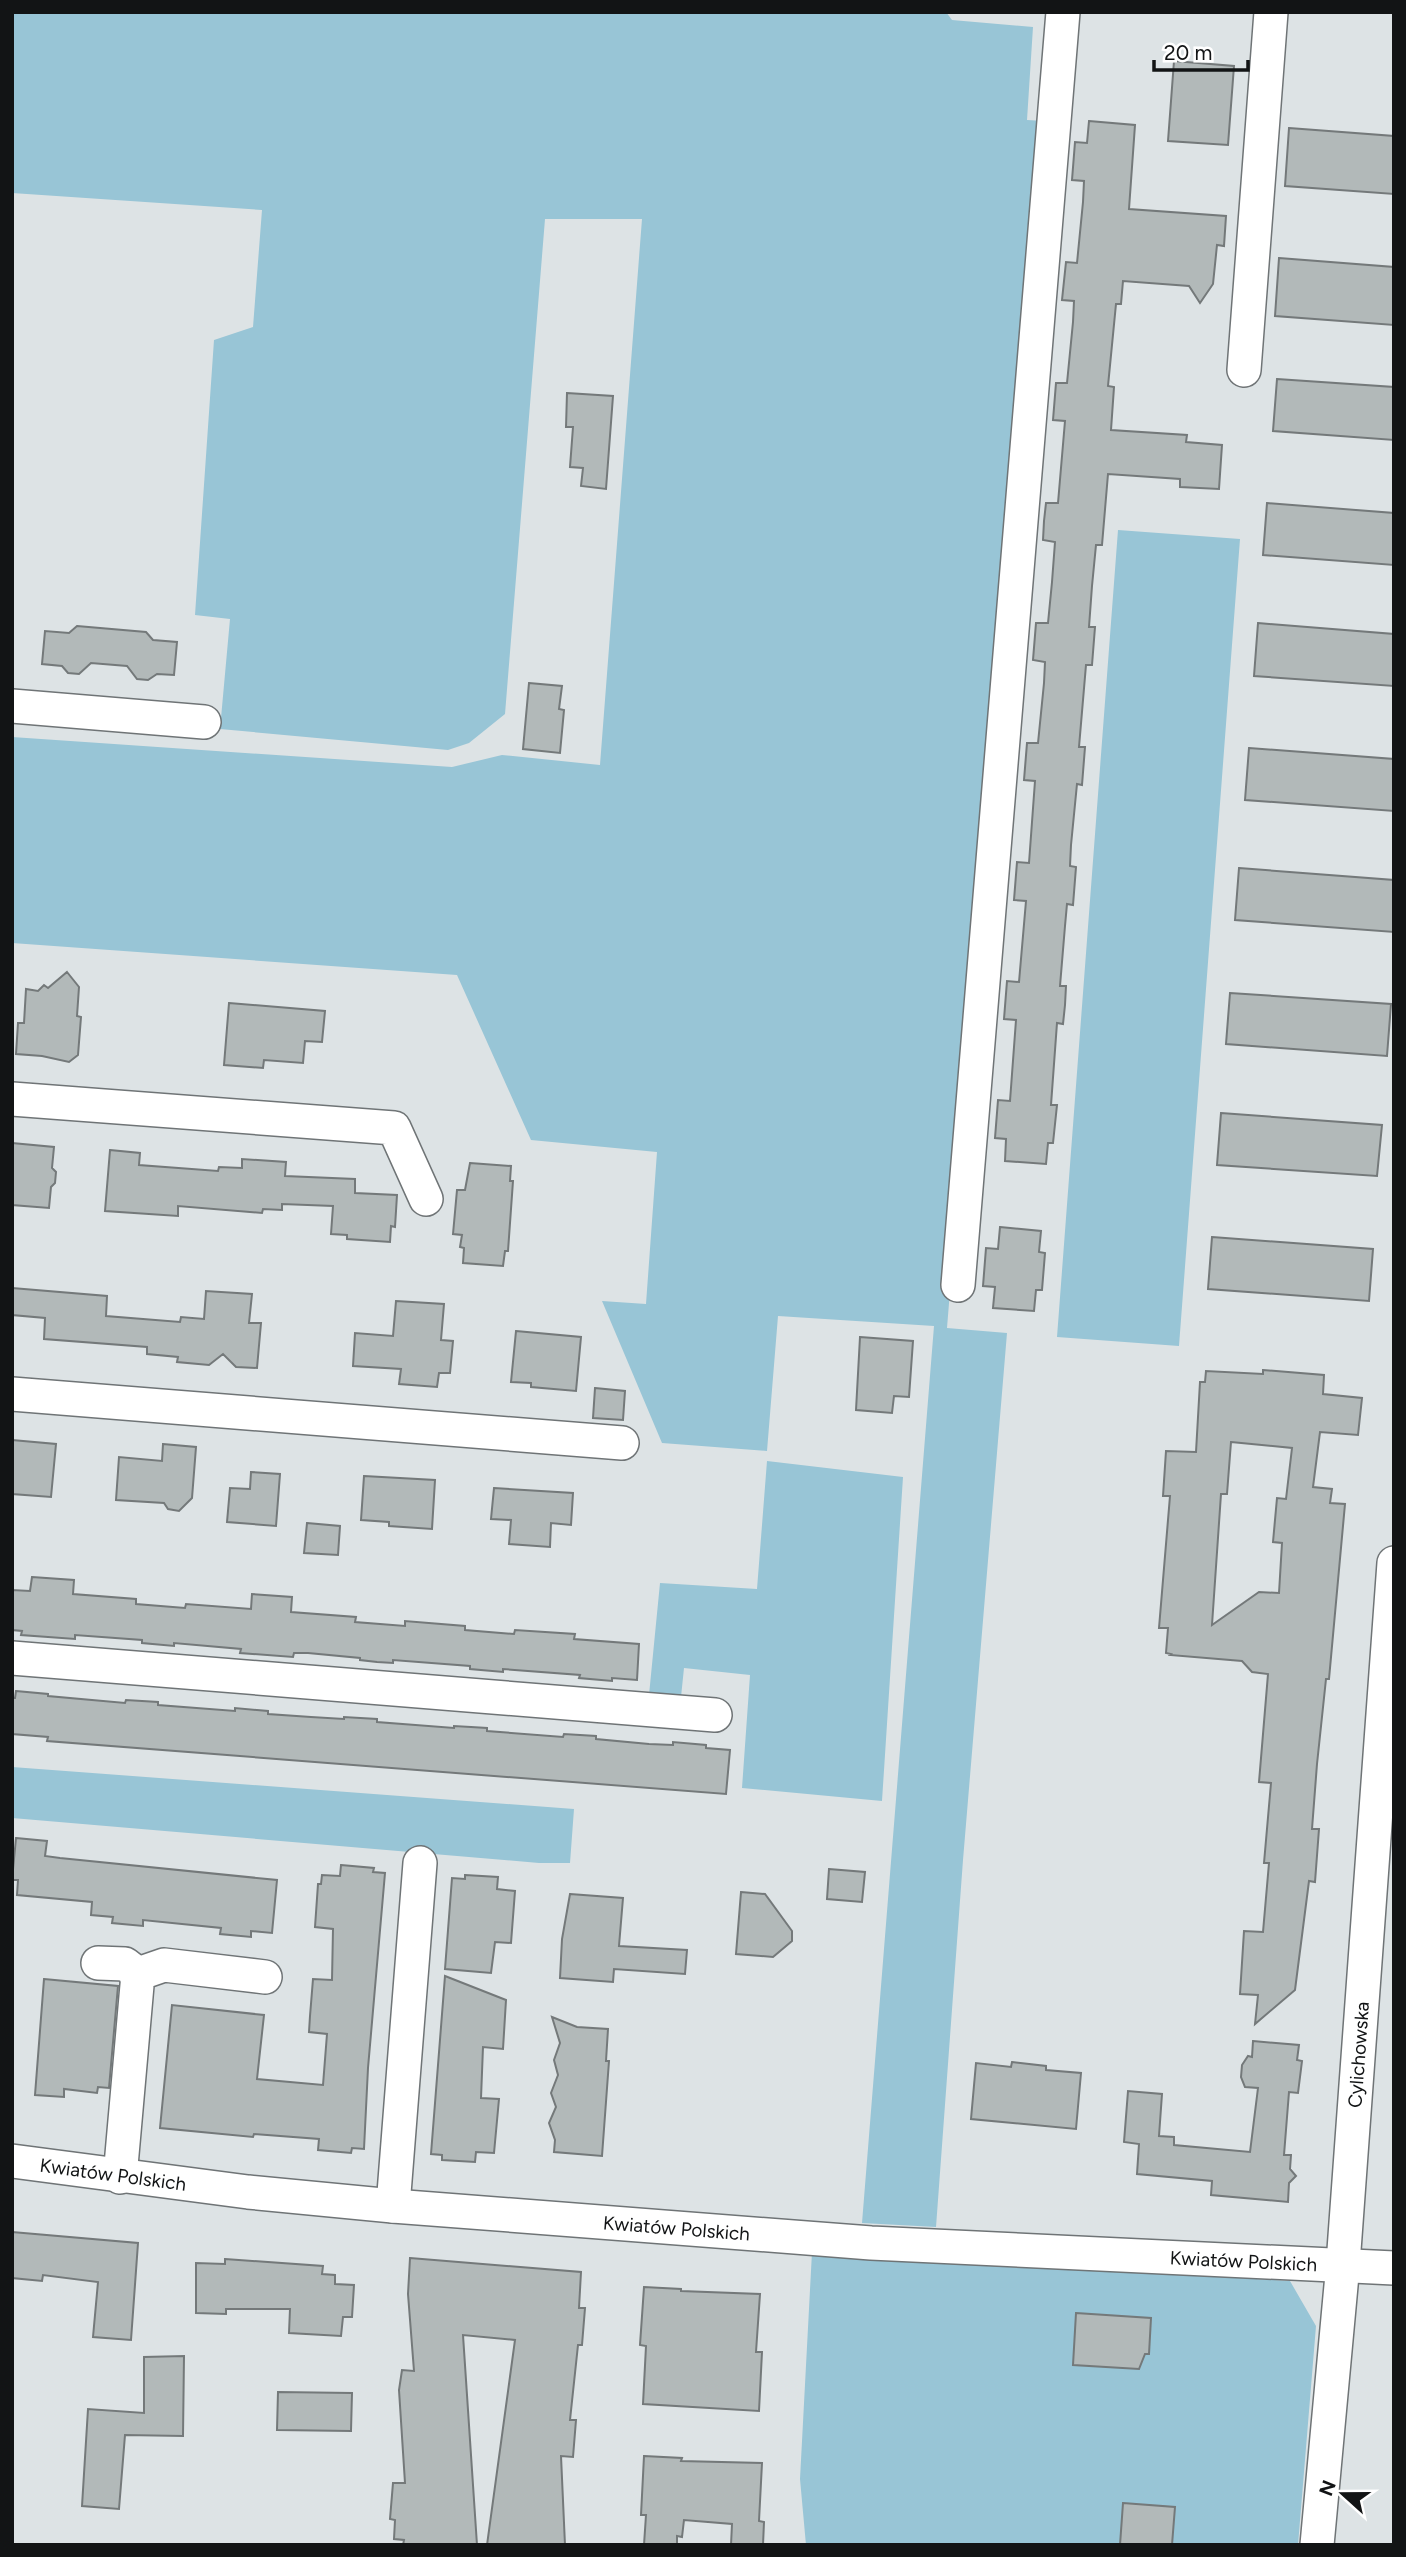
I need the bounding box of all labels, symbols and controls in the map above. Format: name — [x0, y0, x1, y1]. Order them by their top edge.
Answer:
scale bar — [1154, 28, 1248, 72]
text: 20 m — [1164, 40, 1212, 65]
street label: Cylichowska — [1343, 2001, 1374, 2109]
street label: Kwiatów Polskich — [38, 2154, 188, 2196]
street label: Kwiatów Polskich — [602, 2211, 751, 2246]
street label: Kwiatów Polskich — [1169, 2246, 1318, 2276]
north arrow — [1308, 2459, 1378, 2529]
text: N — [1314, 2477, 1341, 2499]

